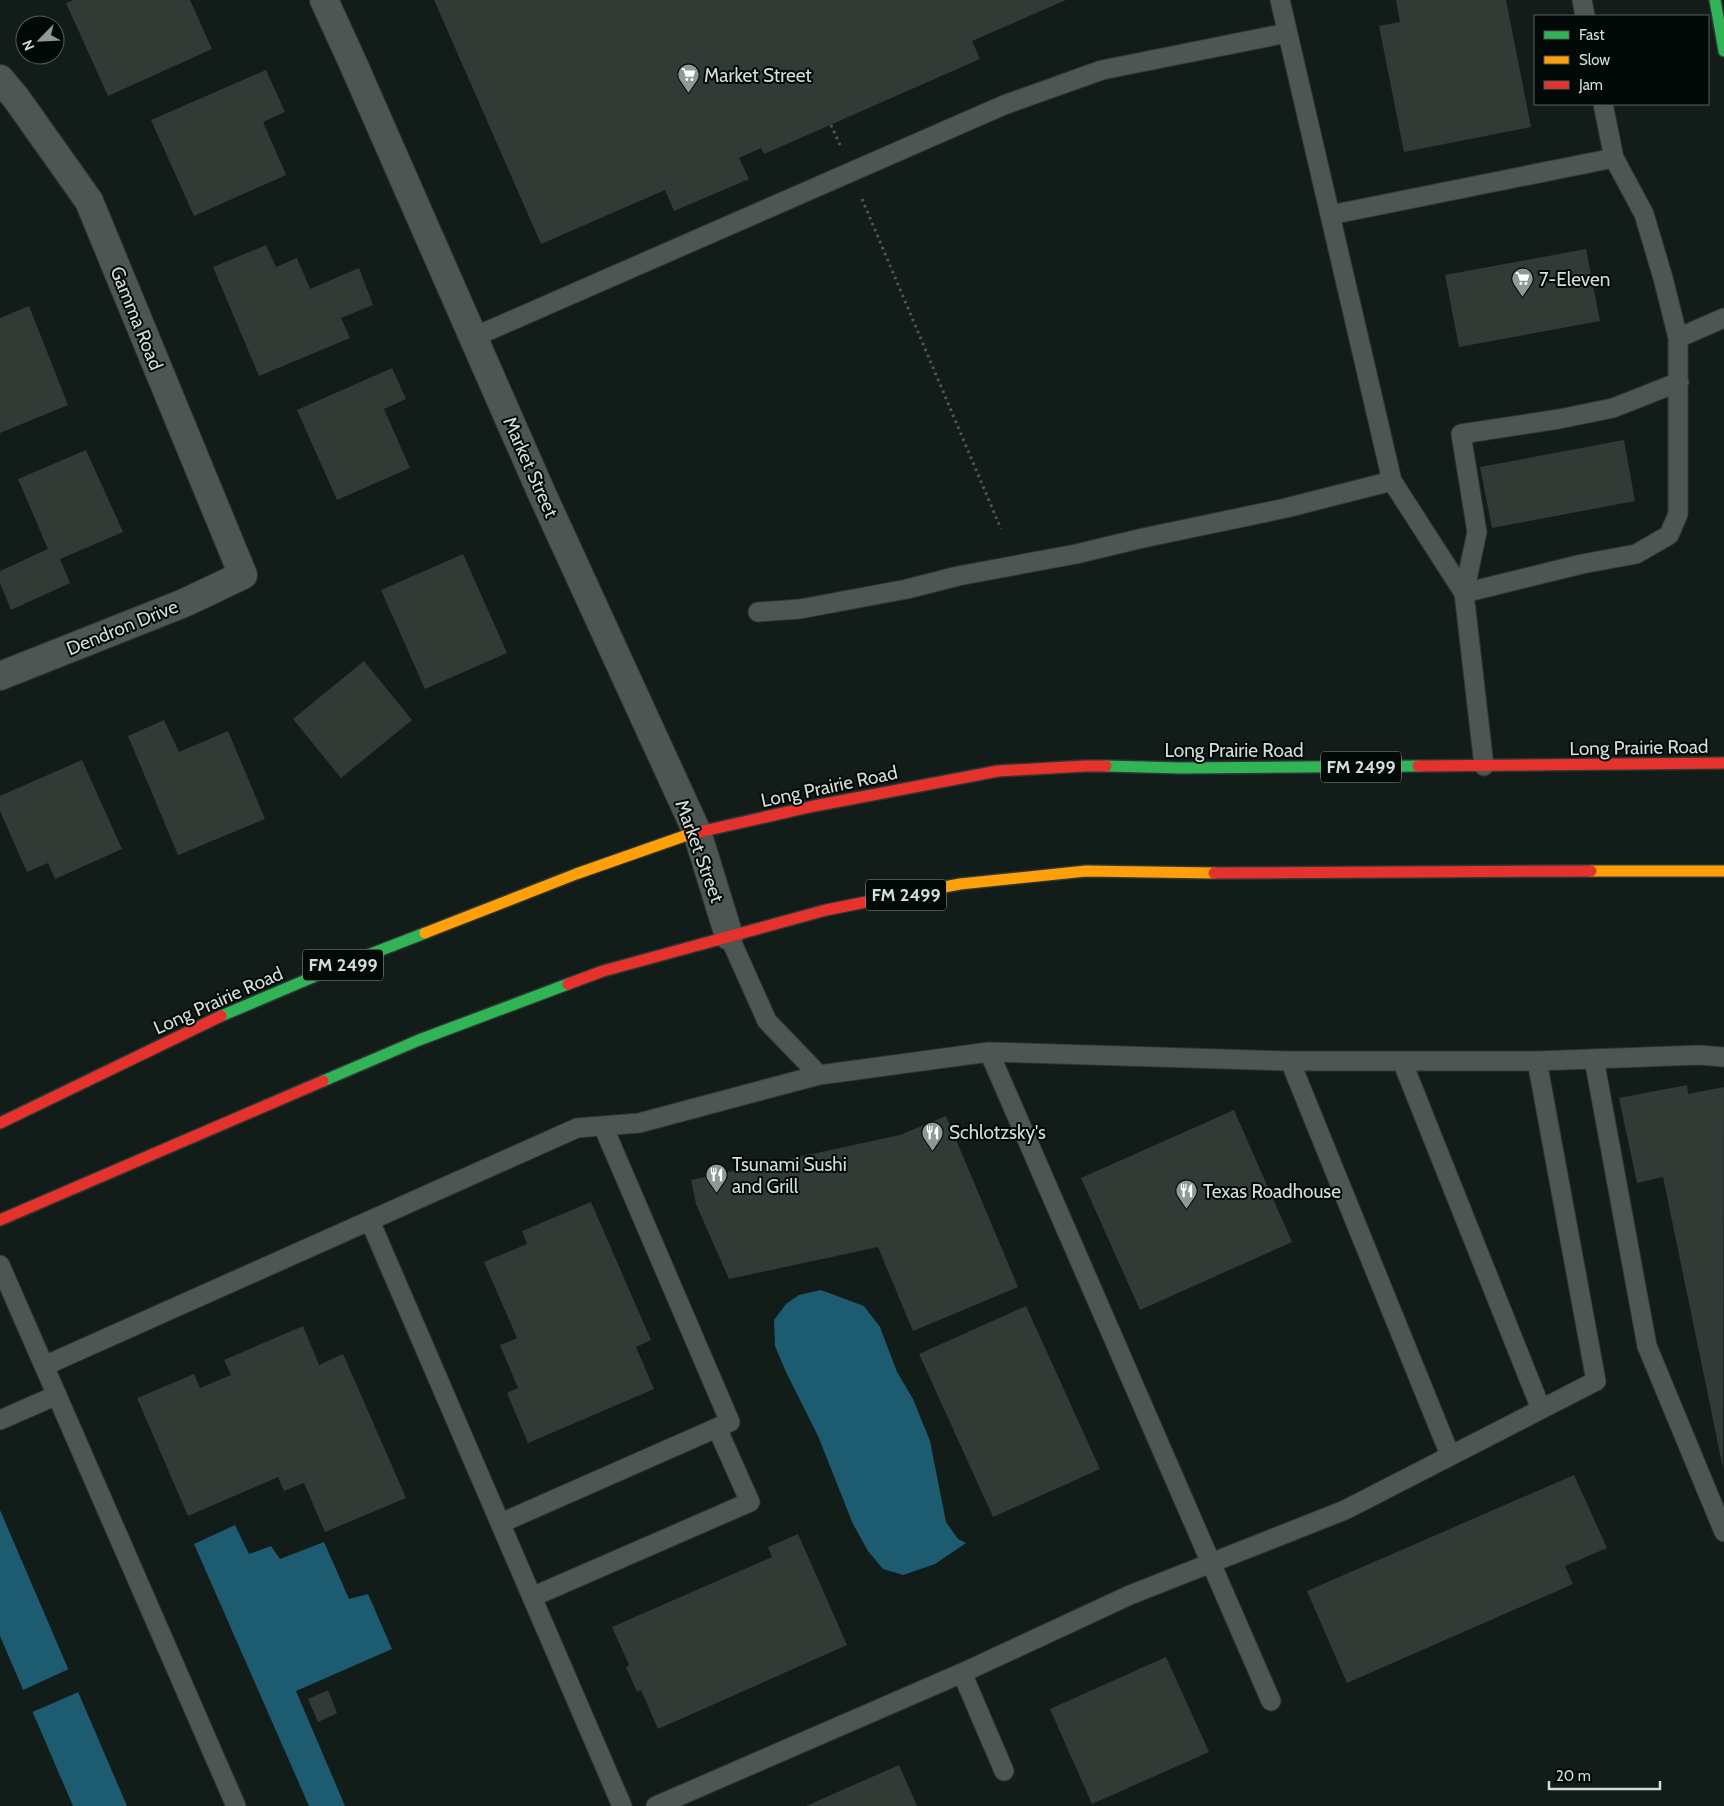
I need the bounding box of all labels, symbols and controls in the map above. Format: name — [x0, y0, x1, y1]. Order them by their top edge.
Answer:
north arrow — [15, 15, 65, 65]
legend — [1534, 15, 1709, 105]
text: Fast — [1579, 26, 1604, 44]
text: N — [18, 37, 38, 53]
text: Slow — [1579, 51, 1610, 69]
supermarket icon: Market Street — [676, 63, 700, 94]
place label: Market Street — [704, 64, 812, 87]
text: Jam — [1578, 76, 1603, 94]
street label: Gamma Road — [105, 263, 168, 373]
supermarket icon: 7-Eleven — [1511, 267, 1535, 298]
place label: 7-Eleven — [1539, 268, 1610, 291]
street label: Market Street — [498, 413, 563, 522]
street label: Dendron Drive — [63, 595, 182, 660]
street label: Long Prairie Road — [1569, 735, 1709, 760]
street label: Long Prairie Road — [1164, 739, 1304, 762]
road number: FM 2499 — [1321, 752, 1401, 782]
street label: Long Prairie Road — [759, 761, 900, 812]
street label: Market Street — [670, 797, 729, 906]
road number: FM 2499 — [866, 880, 946, 910]
road number: FM 2499 — [303, 950, 383, 980]
street label: Long Prairie Road — [150, 962, 286, 1039]
restaurant icon: Schlotzsky's — [921, 1120, 945, 1151]
place label: Schlotzsky's — [949, 1121, 1046, 1144]
place label: Tsunami Sushi and Grill — [732, 1153, 847, 1198]
restaurant icon: Tsunami Sushi and Grill — [704, 1163, 728, 1194]
restaurant icon: Texas Roadhouse — [1175, 1179, 1199, 1210]
place label: Texas Roadhouse — [1203, 1180, 1341, 1203]
scale bar — [1549, 1758, 1660, 1790]
text: 20 m — [1556, 1767, 1591, 1785]

